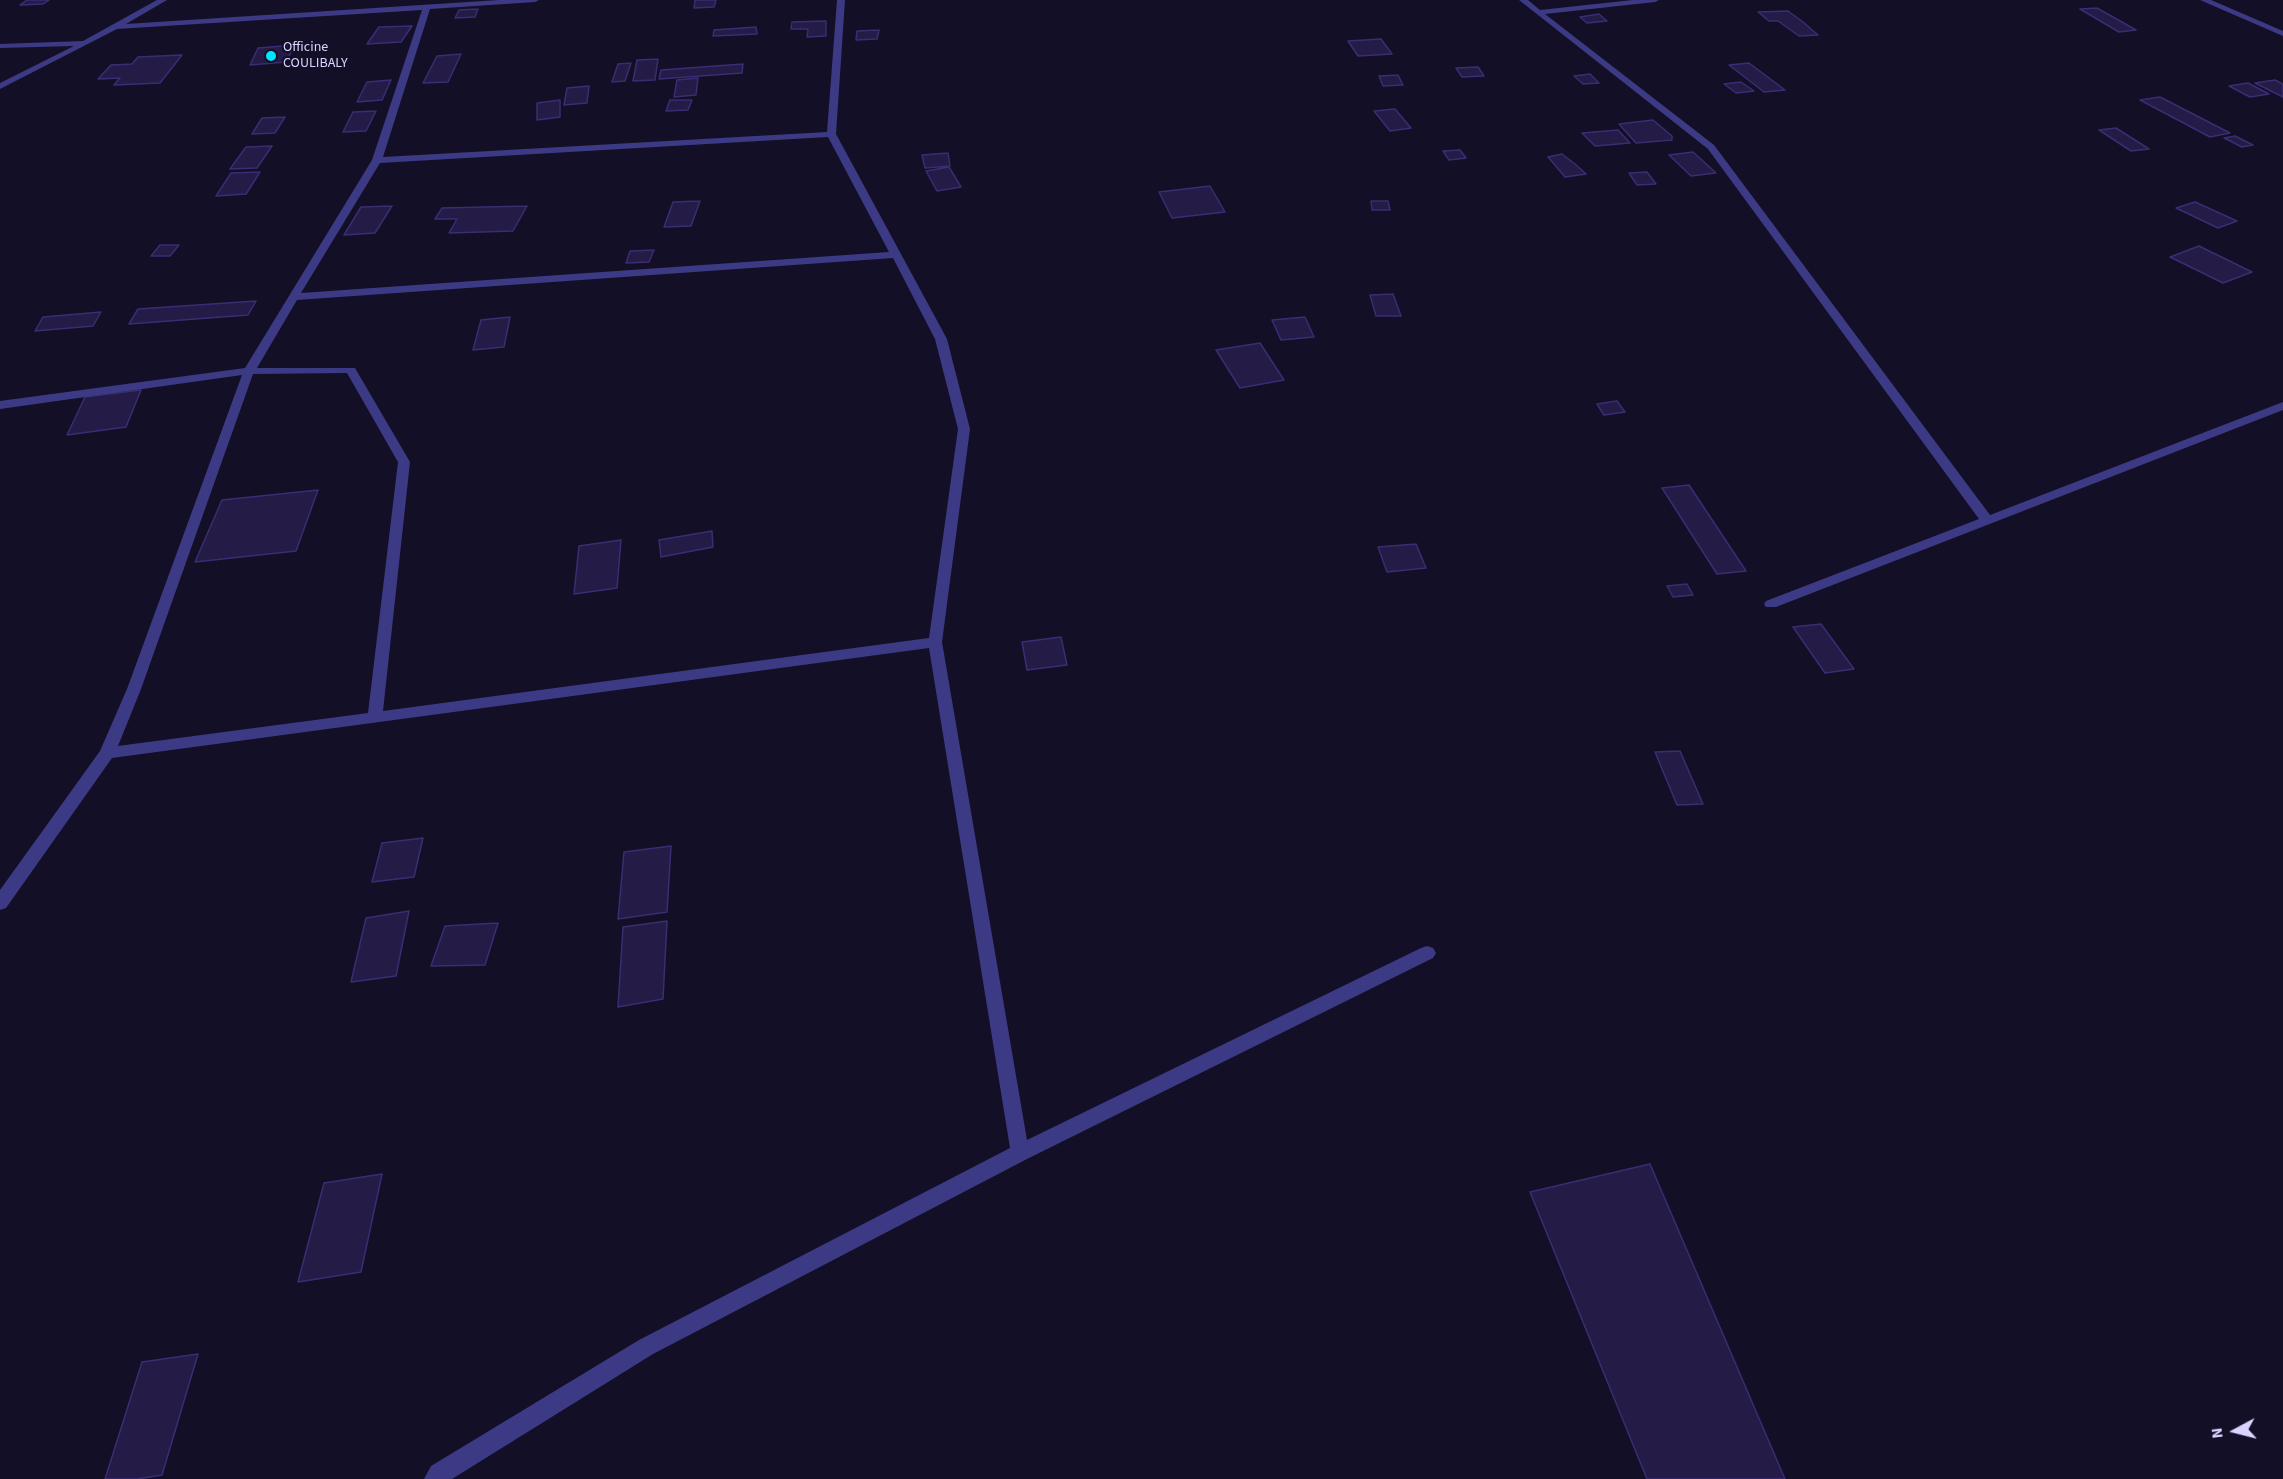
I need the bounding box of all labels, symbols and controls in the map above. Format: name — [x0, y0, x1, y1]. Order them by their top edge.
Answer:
place label: Officine COULIBALY — [283, 40, 348, 72]
marker: Officine COULIBALY — [264, 49, 278, 63]
north arrow — [2205, 1401, 2265, 1461]
text: N — [2206, 1427, 2229, 1440]

